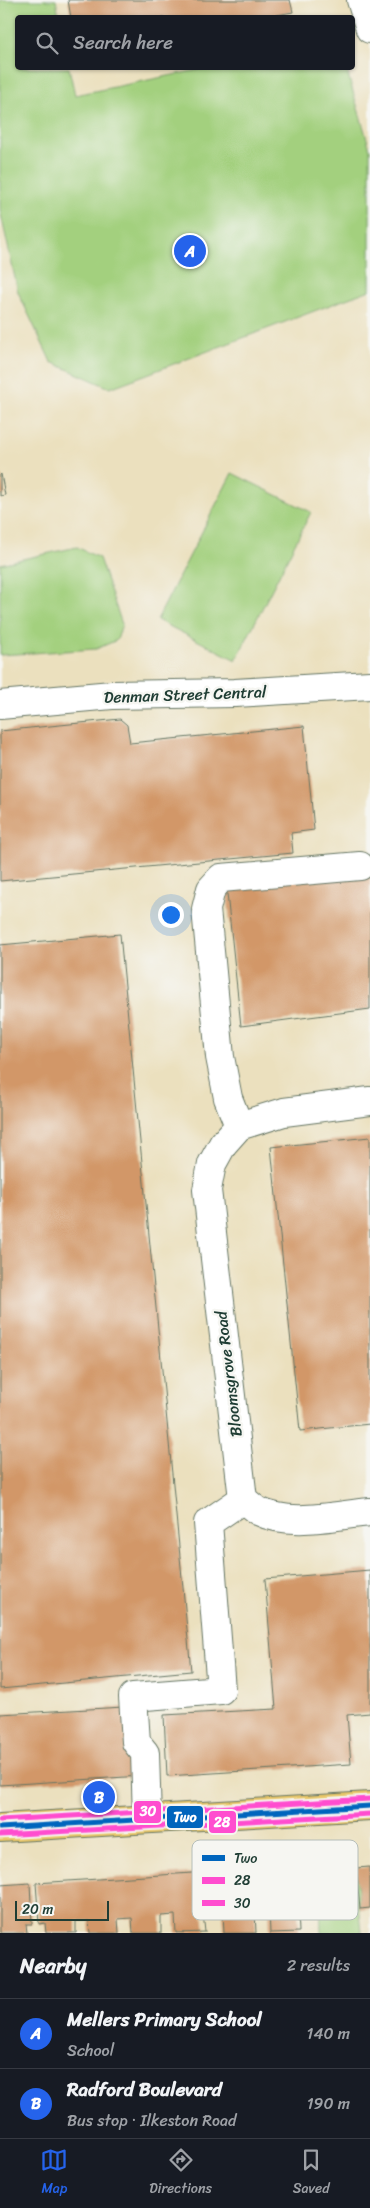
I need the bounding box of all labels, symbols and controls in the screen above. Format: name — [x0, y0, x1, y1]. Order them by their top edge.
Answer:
search box — [15, 15, 355, 70]
text: Search here — [73, 26, 173, 59]
icon: search — [33, 29, 61, 57]
pin: A — [174, 232, 206, 270]
street label: Denman Street Central — [103, 677, 267, 712]
your location — [158, 902, 184, 928]
street label: Bloomsgrove Road — [206, 1308, 251, 1438]
pin: B — [83, 1778, 115, 1816]
text: 30 — [139, 1799, 156, 1824]
line badge: 30 — [133, 1800, 162, 1824]
line badge: Two — [166, 1805, 204, 1829]
text: Two — [173, 1805, 198, 1830]
line badge: 28 — [208, 1810, 237, 1834]
text: 28 — [213, 1810, 231, 1835]
legend — [192, 1840, 358, 1920]
text: Two — [234, 1846, 257, 1871]
text: 28 — [234, 1868, 251, 1893]
text: 30 — [234, 1891, 251, 1916]
text: 20 m — [22, 1897, 53, 1922]
scale bar — [15, 1898, 109, 1921]
text: Nearby — [20, 1947, 86, 1985]
text: 2 results — [287, 1951, 350, 1980]
text: Mellers Primary School — [67, 2003, 262, 2036]
text: A — [31, 2019, 41, 2048]
text: 140 m — [307, 2019, 350, 2048]
text: School — [67, 2036, 114, 2065]
text: Radford Boulevard — [67, 2073, 222, 2106]
text: B — [31, 2089, 41, 2118]
text: 190 m — [307, 2089, 350, 2118]
text: Bus stop · Ilkeston Road — [67, 2106, 236, 2135]
tab: Map — [40, 2146, 68, 2201]
tab: Directions — [149, 2146, 212, 2201]
tab: Saved — [293, 2146, 330, 2201]

